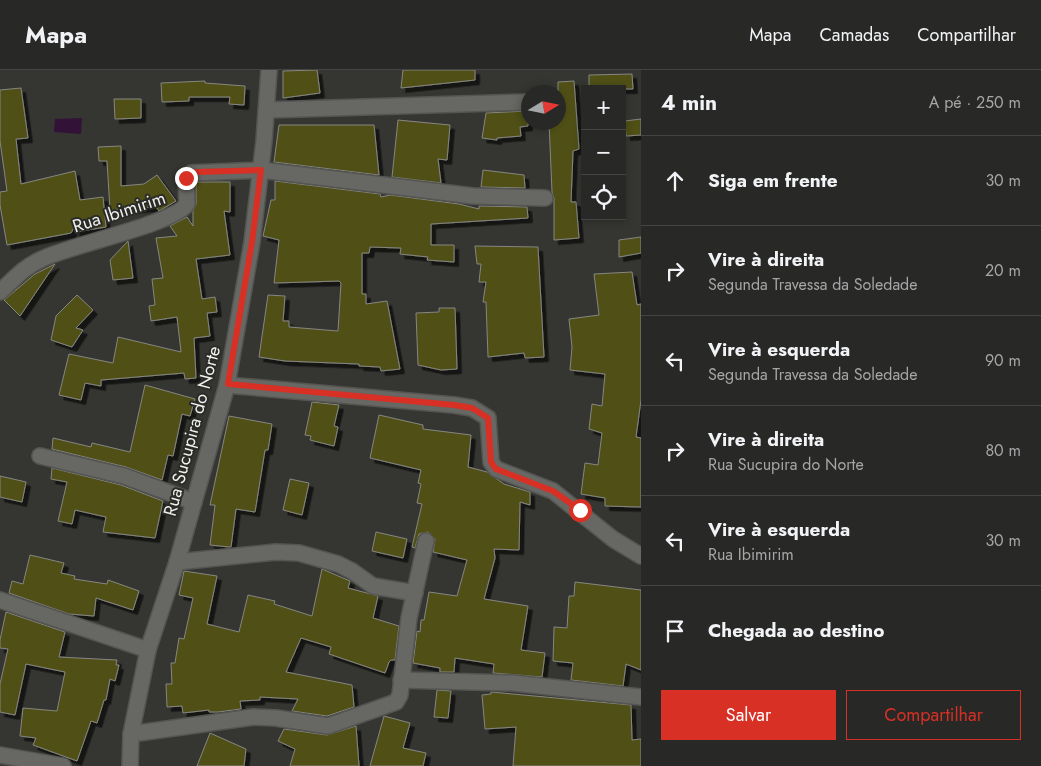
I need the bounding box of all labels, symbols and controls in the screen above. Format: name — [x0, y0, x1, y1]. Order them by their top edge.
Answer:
text: Mapa — [25, 17, 87, 52]
text: Mapa — [749, 22, 791, 48]
text: Camadas — [819, 22, 889, 48]
text: Compartilhar — [917, 22, 1016, 48]
north arrow — [521, 85, 566, 130]
map controls — [581, 85, 626, 220]
button: + — [581, 85, 626, 130]
text: 4 min — [661, 88, 717, 118]
text: A pé · 250 m — [929, 91, 1021, 114]
button: − — [581, 130, 626, 175]
route end — [175, 167, 198, 190]
icon: ahead — [661, 167, 689, 195]
text: Siga em frente — [708, 167, 838, 194]
text: 30 m — [985, 169, 1021, 192]
button: locate — [581, 175, 626, 220]
street label: Rua Ibimirim — [69, 185, 169, 239]
text: Vire à direita — [708, 246, 824, 273]
icon: right — [661, 257, 689, 285]
text: 20 m — [985, 259, 1021, 282]
text: Segunda Travessa da Soledade — [708, 273, 917, 296]
text: Vire à esquerda — [708, 336, 850, 363]
street label: Rua Sucupira do Norte — [157, 343, 227, 519]
icon: left — [661, 347, 689, 375]
text: 90 m — [985, 349, 1021, 372]
text: Segunda Travessa da Soledade — [708, 363, 917, 386]
text: Vire à direita — [708, 426, 824, 453]
icon: right — [661, 437, 689, 465]
text: 80 m — [985, 439, 1021, 462]
text: Rua Sucupira do Norte — [708, 453, 864, 476]
route start — [569, 499, 592, 522]
text: Vire à esquerda — [708, 516, 850, 543]
icon: left — [661, 527, 689, 555]
text: 30 m — [985, 529, 1021, 552]
text: Rua Ibimirim — [708, 543, 794, 566]
icon: arrive — [661, 617, 689, 645]
text: Chegada ao destino — [708, 617, 884, 644]
button: Salvar — [661, 690, 836, 740]
button: Compartilhar — [846, 690, 1021, 740]

